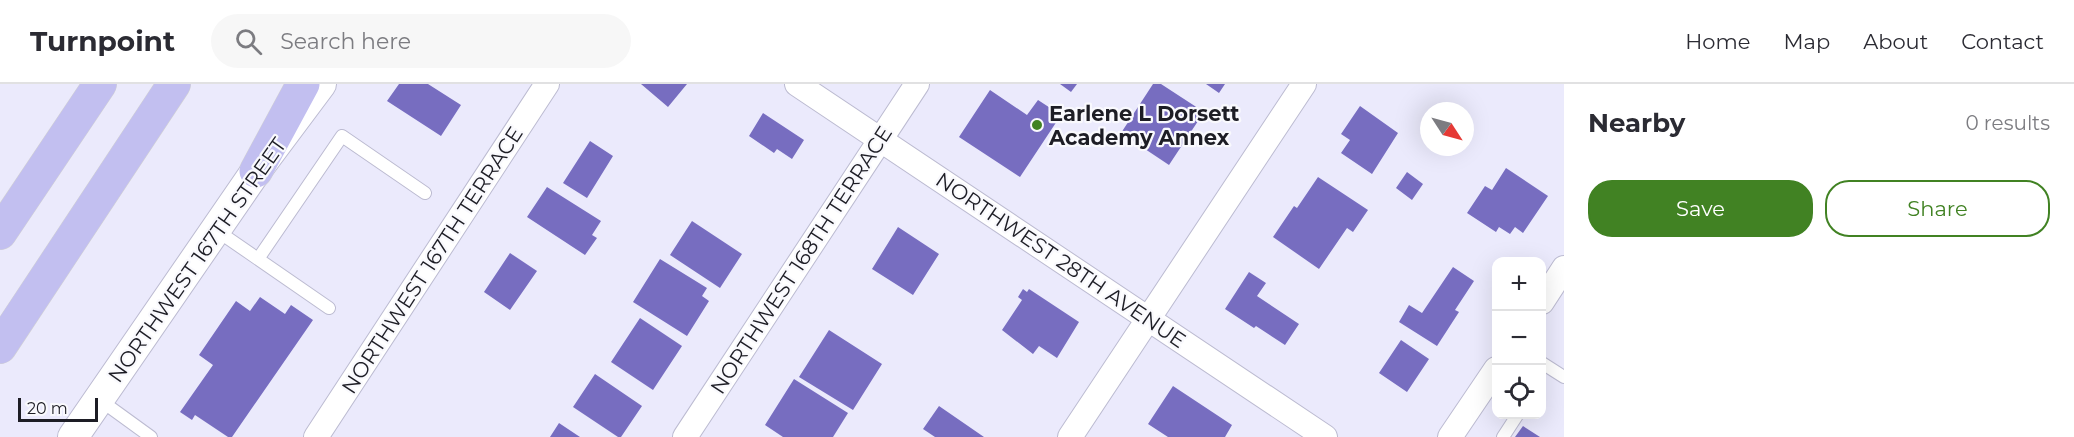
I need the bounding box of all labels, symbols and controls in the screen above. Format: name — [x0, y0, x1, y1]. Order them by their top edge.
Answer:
search box — [211, 14, 631, 68]
text: Turnpoint — [30, 24, 175, 58]
icon: search — [232, 25, 265, 58]
text: Search here — [280, 28, 411, 55]
text: Home — [1685, 29, 1750, 54]
text: Map — [1783, 29, 1830, 54]
text: About — [1863, 29, 1928, 54]
text: Contact — [1961, 29, 2044, 54]
place label: Earlene L Dorsett Academy Annex — [1048, 101, 1240, 150]
north arrow — [1420, 102, 1474, 156]
text: Nearby — [1588, 107, 1685, 139]
text: 0 results — [1965, 111, 2050, 135]
marker: Earlene L Dorsett Academy Annex — [1030, 118, 1044, 132]
street label: NORTHWEST 168TH TERRACE — [705, 121, 897, 399]
street label: NORTHWEST 167TH TERRACE — [336, 122, 528, 398]
street label: NORTHWEST 167TH STREET — [103, 133, 291, 387]
street label: NORTHWEST 28TH AVENUE — [931, 167, 1191, 353]
button: Save — [1588, 180, 1813, 237]
button: Share — [1825, 180, 2050, 237]
map controls — [1492, 257, 1546, 419]
button: + — [1492, 257, 1546, 311]
button: − — [1492, 311, 1546, 365]
button: locate — [1492, 365, 1546, 419]
scale bar — [18, 395, 98, 422]
text: 20 m — [27, 399, 68, 418]

